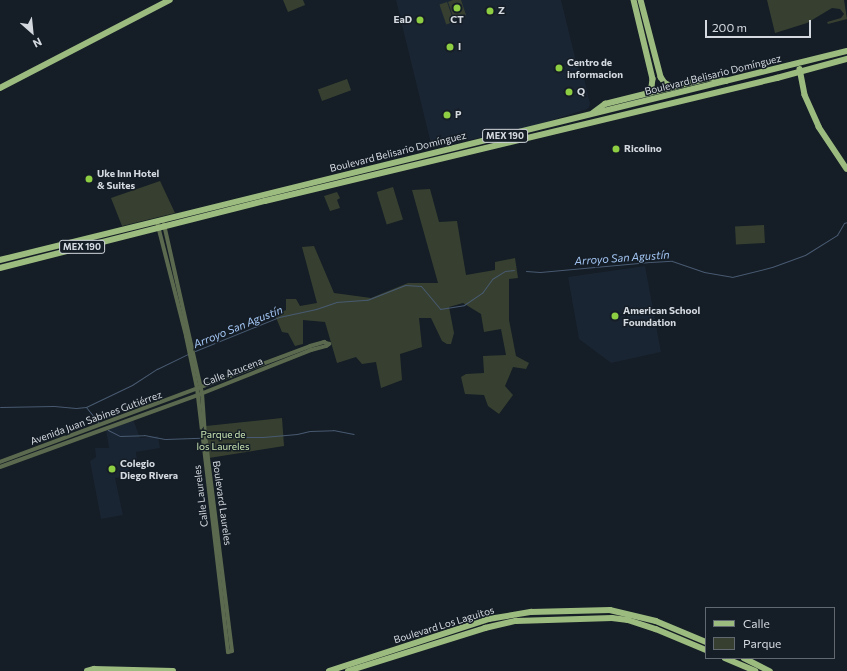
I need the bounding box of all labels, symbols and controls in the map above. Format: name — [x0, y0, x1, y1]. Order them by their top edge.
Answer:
marker: CT — [452, 3, 462, 13]
place label: Z — [498, 5, 505, 17]
marker: Z — [485, 6, 495, 16]
north arrow — [12, 12, 52, 52]
scale bar — [707, 12, 813, 38]
place label: EaD — [393, 14, 412, 26]
place label: CT — [450, 14, 464, 26]
marker: EaD — [415, 15, 425, 25]
text: 200 m — [712, 20, 747, 34]
text: N — [31, 35, 44, 51]
place label: I — [458, 41, 461, 53]
marker: I — [445, 42, 455, 52]
street label: Boulevard Belisario Domínguez — [644, 52, 782, 98]
place label: Centro de informacion — [567, 56, 623, 80]
marker: Centro de informacion — [554, 63, 564, 73]
place label: Q — [577, 86, 585, 98]
marker: Q — [564, 87, 574, 97]
place label: P — [455, 109, 461, 121]
marker: P — [442, 110, 452, 120]
street label: Boulevard Belisario Domínguez — [329, 129, 467, 175]
road number: MEX 190 — [482, 129, 528, 143]
place label: Ricolino — [624, 143, 662, 155]
marker: Ricolino — [611, 144, 621, 154]
place label: Uke Inn Hotel & Suites — [97, 167, 159, 190]
marker: Uke Inn Hotel & Suites — [84, 174, 94, 184]
road number: MEX 190 — [59, 240, 105, 254]
water label: Arroyo San Agustín — [574, 248, 670, 268]
water label: Arroyo San Agustín — [191, 303, 285, 351]
place label: American School Foundation — [623, 304, 700, 328]
marker: American School Foundation — [610, 311, 620, 321]
street label: Calle Azucena — [201, 355, 265, 389]
street label: Avenida Juan Sabines Gutiérrez — [28, 389, 164, 447]
park label: Parque de los Laureles — [197, 428, 249, 452]
place label: Colegio Diego Rivera — [120, 457, 178, 480]
street label: Boulevard Laureles — [210, 460, 234, 546]
marker: Colegio Diego Rivera — [107, 464, 117, 474]
street label: Calle Laureles — [191, 464, 211, 528]
street label: Boulevard Los Laguitos — [392, 604, 496, 646]
legend — [705, 607, 835, 659]
text: Calle — [743, 616, 770, 630]
text: Parque — [743, 636, 781, 650]

